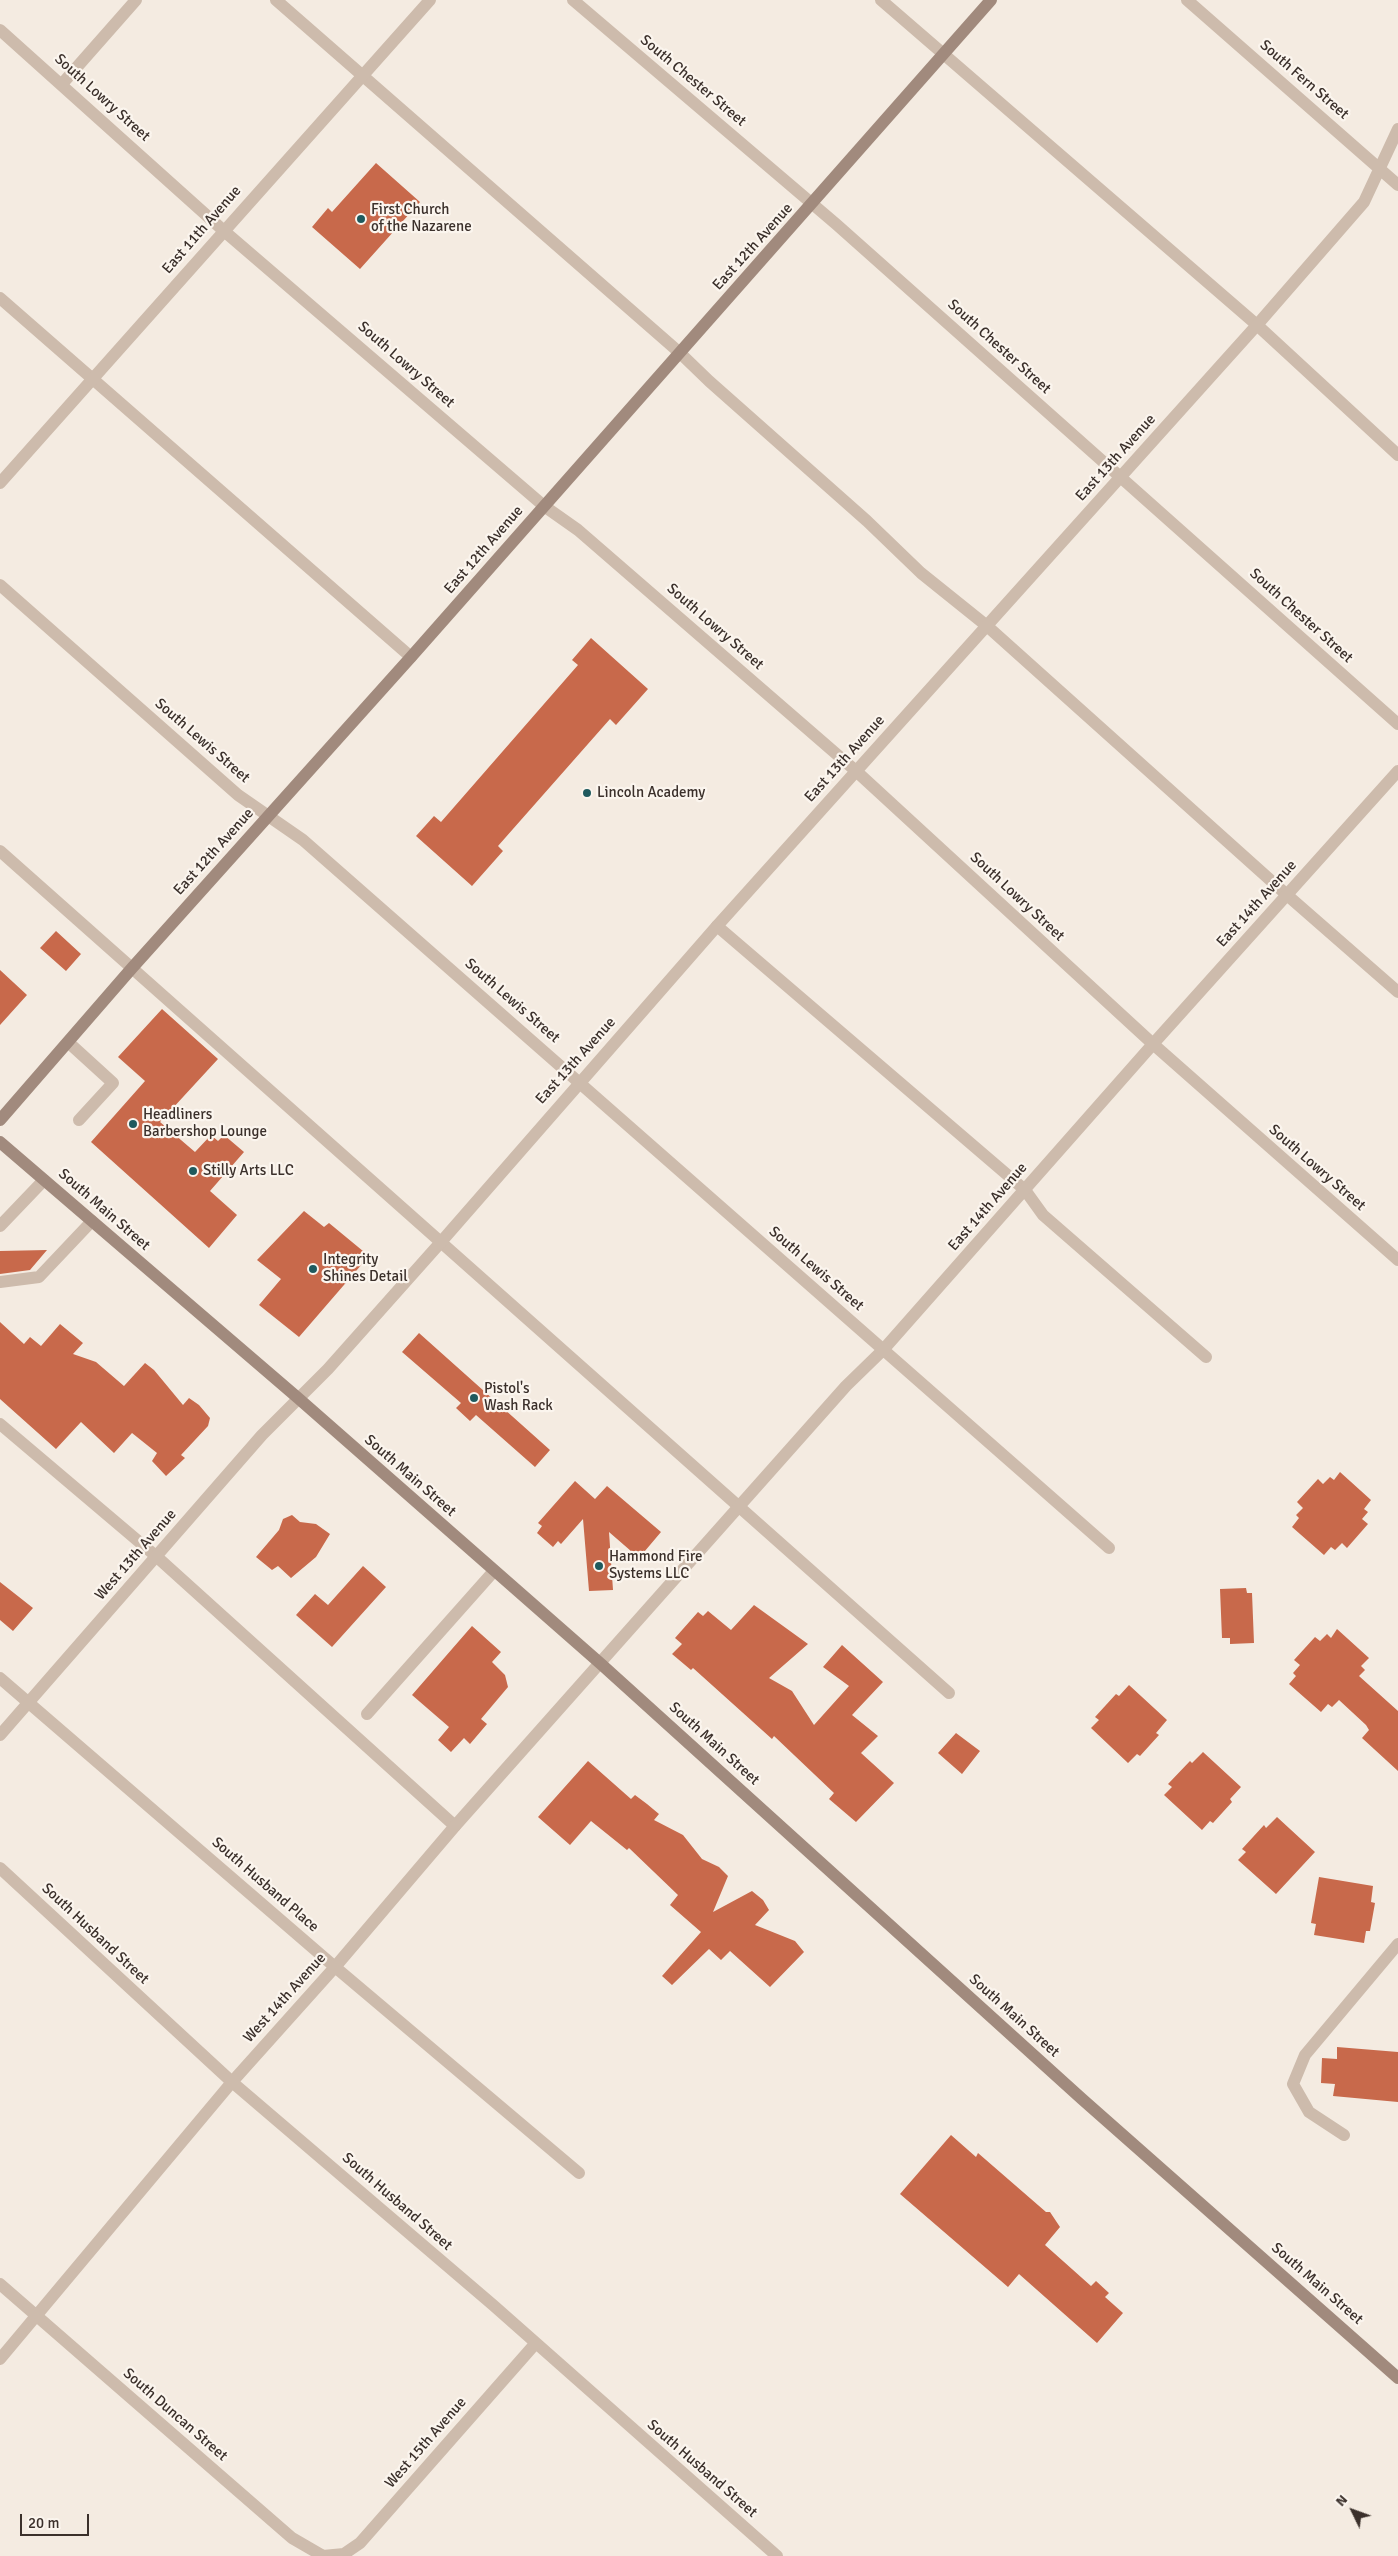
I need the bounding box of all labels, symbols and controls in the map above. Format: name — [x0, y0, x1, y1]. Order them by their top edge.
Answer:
street label: South Chester Street — [636, 31, 750, 131]
street label: South Fern Street — [1256, 36, 1352, 124]
street label: South Lowry Street — [51, 50, 153, 146]
street label: East 11th Avenue — [159, 182, 245, 278]
street label: East 12th Avenue — [709, 200, 797, 294]
place label: First Church of the Nazarene — [371, 201, 472, 236]
marker: First Church of the Nazarene — [355, 213, 367, 225]
street label: South Chester Street — [944, 296, 1054, 398]
street label: South Lowry Street — [354, 318, 458, 412]
street label: East 13th Avenue — [1072, 411, 1160, 505]
street label: East 12th Avenue — [441, 502, 527, 598]
street label: South Chester Street — [1246, 565, 1356, 667]
street label: South Lowry Street — [663, 580, 767, 674]
street label: South Lewis Street — [151, 695, 253, 787]
street label: East 13th Avenue — [801, 712, 889, 806]
place label: Lincoln Academy — [597, 784, 705, 802]
marker: Lincoln Academy — [581, 787, 593, 799]
street label: East 12th Avenue — [170, 805, 258, 899]
street label: South Lowry Street — [966, 849, 1068, 945]
street label: East 14th Avenue — [1213, 857, 1301, 951]
street label: South Lewis Street — [461, 955, 563, 1047]
street label: East 13th Avenue — [532, 1014, 620, 1108]
place label: Headliners Barbershop Lounge — [143, 1106, 267, 1141]
marker: Headliners Barbershop Lounge — [127, 1118, 139, 1130]
street label: South Lowry Street — [1265, 1121, 1369, 1215]
street label: East 14th Avenue — [945, 1159, 1031, 1255]
place label: Stilly Arts LLC — [203, 1162, 294, 1180]
street label: South Main Street — [55, 1165, 153, 1255]
marker: Stilly Arts LLC — [187, 1165, 199, 1177]
street label: South Lewis Street — [765, 1223, 867, 1315]
place label: Integrity Shines Detail — [323, 1251, 408, 1286]
marker: Integrity Shines Detail — [307, 1263, 319, 1275]
place label: Pistol's Wash Rack — [484, 1380, 553, 1415]
marker: Pistol's Wash Rack — [468, 1392, 480, 1404]
street label: South Main Street — [361, 1431, 459, 1521]
street label: West 13th Avenue — [92, 1506, 180, 1604]
place label: Hammond Fire Systems LLC — [609, 1548, 702, 1583]
marker: Hammond Fire Systems LLC — [593, 1560, 605, 1572]
street label: South Main Street — [665, 1699, 763, 1789]
street label: South Husband Place — [208, 1834, 322, 1936]
street label: South Husband Street — [38, 1880, 152, 1988]
street label: West 14th Avenue — [240, 1949, 330, 2047]
street label: South Main Street — [965, 1971, 1063, 2061]
street label: South Husband Street — [338, 2149, 456, 2255]
street label: South Main Street — [1268, 2239, 1366, 2329]
street label: South Duncan Street — [119, 2365, 231, 2465]
street label: West 15th Avenue — [382, 2394, 470, 2492]
street label: South Husband Street — [643, 2416, 761, 2522]
north arrow — [1328, 2486, 1378, 2536]
text: N — [1332, 2491, 1351, 2510]
scale bar — [22, 2504, 91, 2536]
text: 20 m — [28, 2514, 59, 2532]

